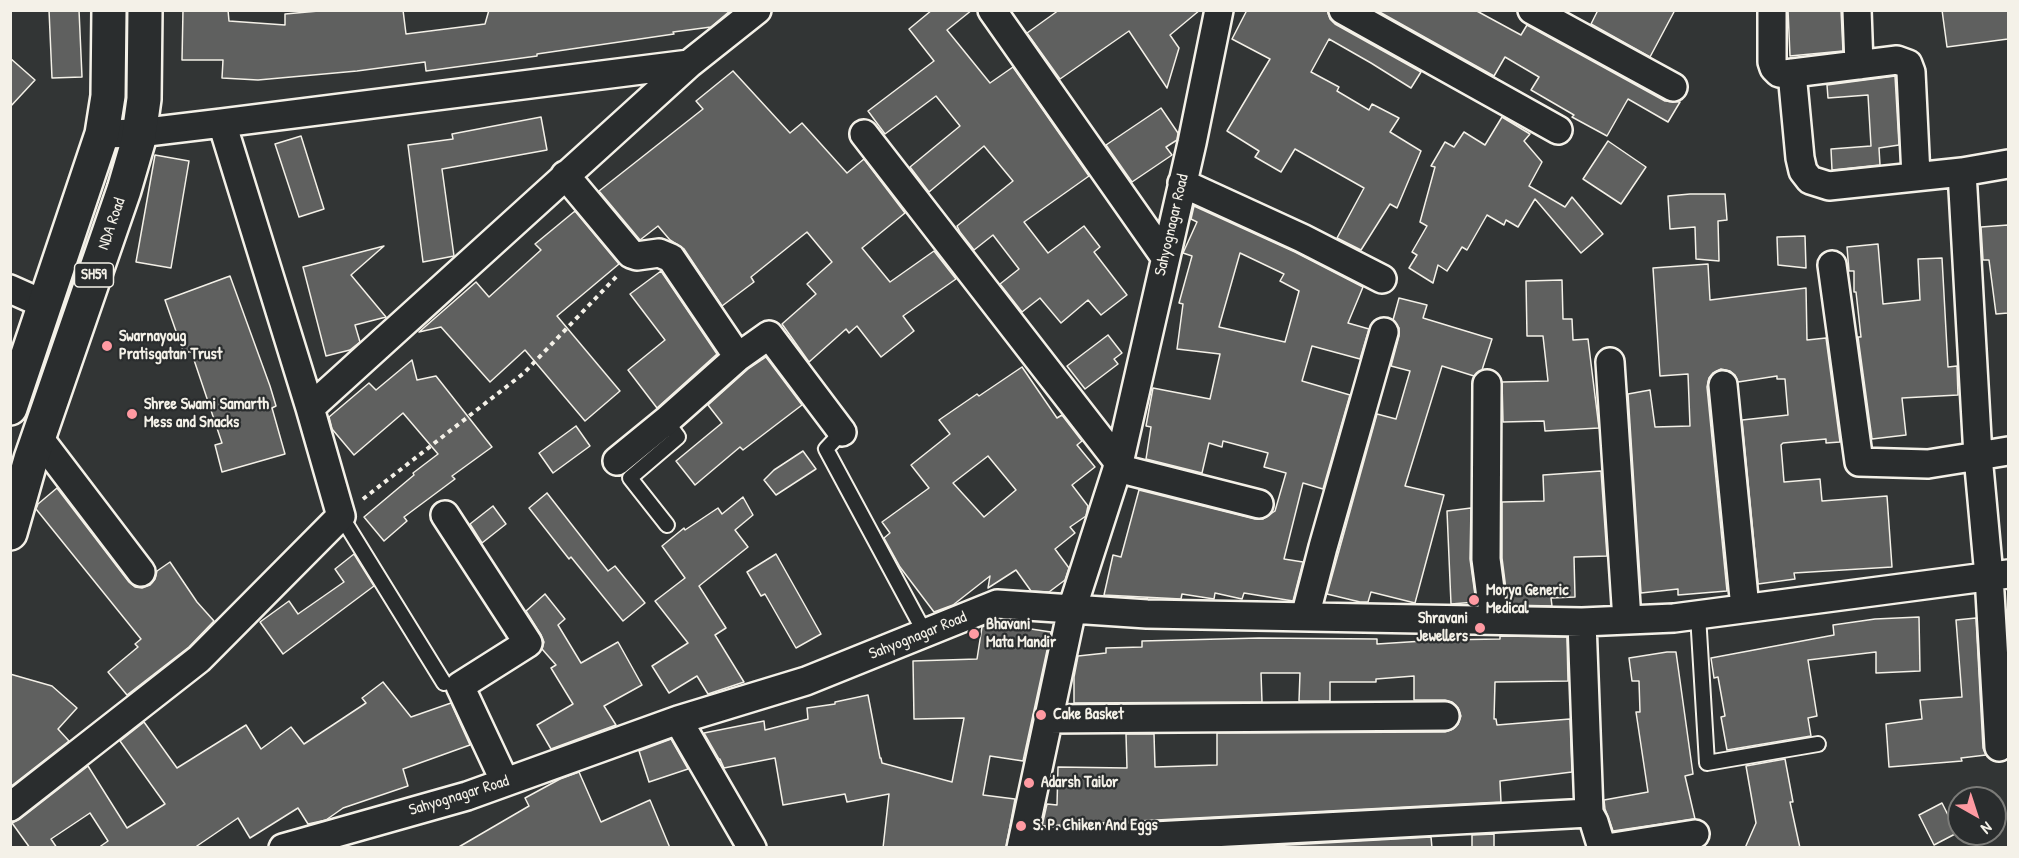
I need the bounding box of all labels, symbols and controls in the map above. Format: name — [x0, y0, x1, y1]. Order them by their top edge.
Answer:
street label: Sahyognagar Road — [1151, 172, 1193, 278]
street label: NDA Road — [94, 195, 130, 253]
road number: SH59 — [74, 263, 113, 287]
place label: Swarnayoug Pratisgatan Trust — [119, 327, 222, 365]
marker: Swarnayoug Pratisgatan Trust — [100, 339, 114, 353]
place label: Shree Swami Samarth Mess and Snacks — [144, 395, 269, 433]
marker: Shree Swami Samarth Mess and Snacks — [125, 407, 139, 421]
place label: Morya Generic Medical — [1486, 581, 1568, 619]
marker: Morya Generic Medical — [1467, 593, 1481, 607]
street label: Sahyognagar Road — [866, 608, 970, 664]
place label: Shravani Jewellers — [1416, 609, 1468, 647]
place label: Bhavani Mata Mandir — [986, 615, 1056, 653]
marker: Shravani Jewellers — [1473, 621, 1487, 635]
marker: Bhavani Mata Mandir — [967, 627, 981, 641]
place label: Cake Basket — [1053, 705, 1124, 725]
marker: Cake Basket — [1034, 708, 1048, 722]
street label: Sahyognagar Road — [407, 772, 511, 820]
place label: Adarsh Tailor — [1041, 773, 1118, 793]
marker: Adarsh Tailor — [1022, 776, 1036, 790]
north arrow — [1947, 786, 2007, 846]
place label: S. P. Chiken And Eggs — [1033, 816, 1158, 836]
text: N — [1977, 817, 1997, 840]
marker: S. P. Chiken And Eggs — [1014, 819, 1028, 833]

